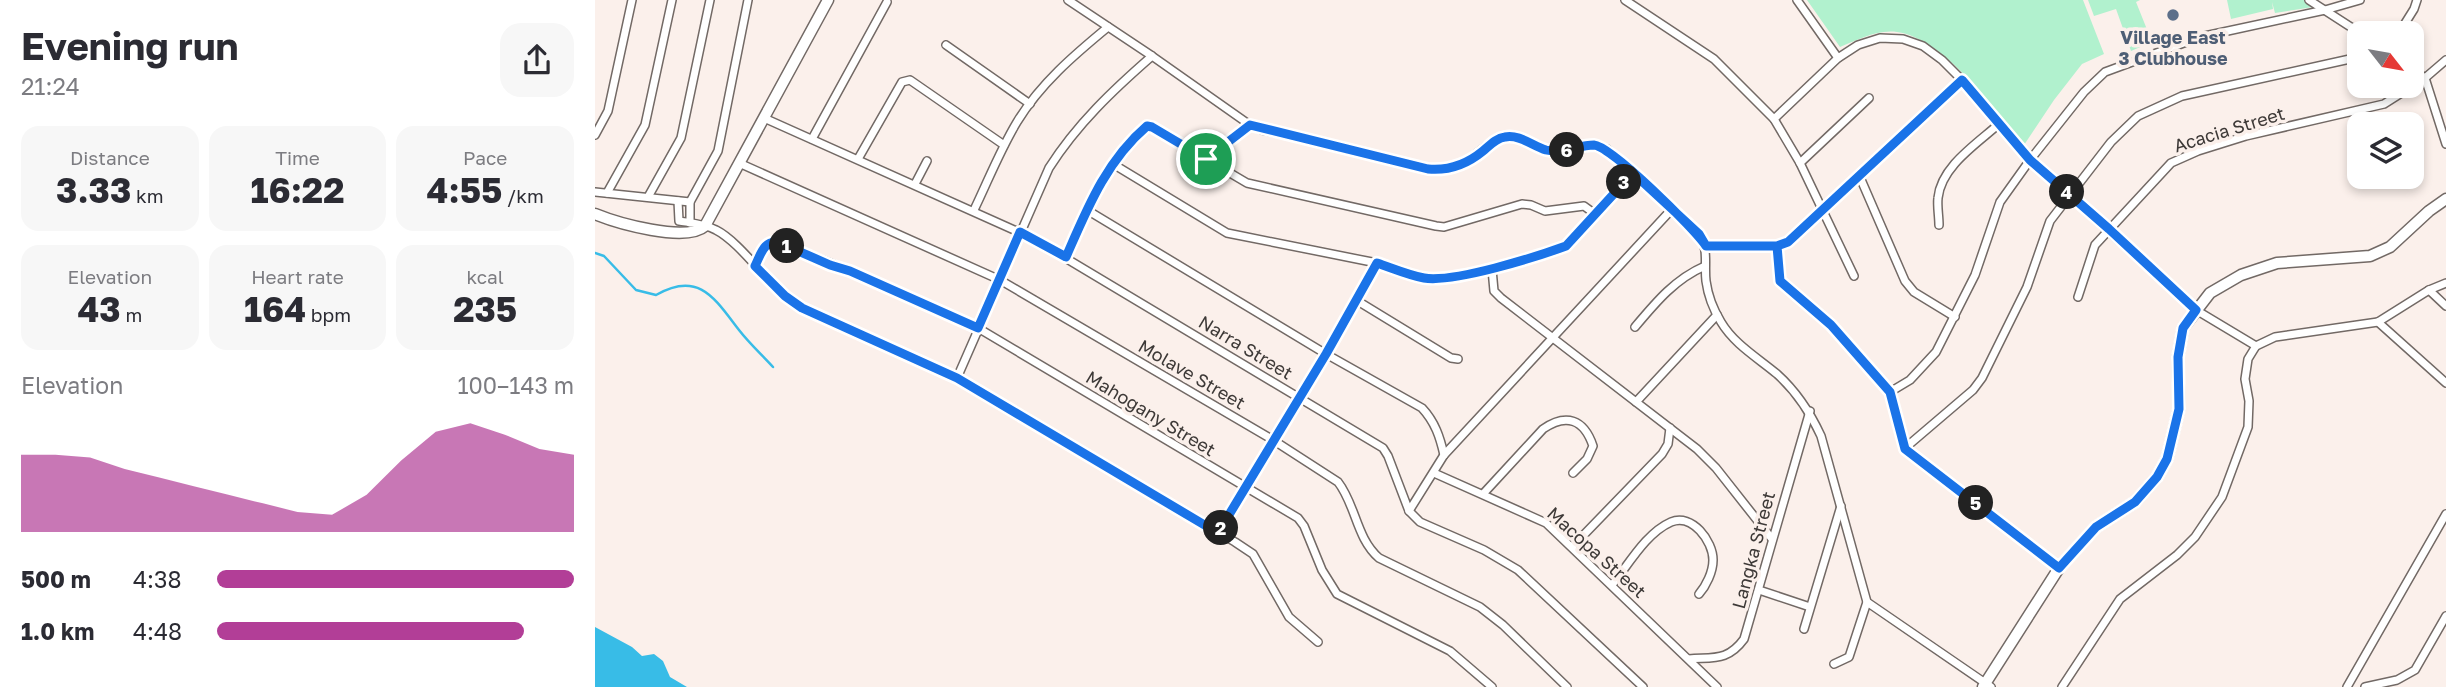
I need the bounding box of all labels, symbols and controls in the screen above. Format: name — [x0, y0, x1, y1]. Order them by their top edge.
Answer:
marker: Village East 3 Clubhouse — [2165, 7, 2181, 23]
north arrow — [2347, 21, 2424, 98]
map controls — [2347, 21, 2424, 189]
text: Evening run — [21, 23, 239, 68]
button: share — [500, 23, 574, 97]
place label: Village East 3 Clubhouse — [2118, 26, 2228, 69]
text: 21:24 — [21, 72, 80, 100]
street label: Acacia Street — [2171, 102, 2287, 156]
button: layers — [2347, 112, 2424, 189]
pin — [1176, 129, 1236, 189]
pin: 6 — [1549, 132, 1585, 168]
text: 6 — [1560, 138, 1573, 161]
icon: arrive — [1187, 140, 1225, 178]
text: Distance — [70, 146, 150, 169]
text: Time — [275, 146, 320, 169]
text: Pace — [463, 146, 507, 169]
pin: 3 — [1607, 164, 1641, 200]
text: 3.33 — [56, 169, 131, 211]
text: 16:22 — [250, 169, 345, 211]
text: 4:55 — [427, 169, 502, 211]
text: 3 — [1618, 170, 1629, 193]
pin: 4 — [2049, 174, 2085, 210]
text: 4 — [2061, 180, 2072, 203]
text: km — [131, 184, 164, 207]
text: /km — [502, 184, 544, 207]
pin: 1 — [769, 229, 805, 264]
text: 1 — [782, 234, 791, 257]
text: Elevation — [68, 265, 152, 288]
text: Heart rate — [251, 265, 344, 288]
text: kcal — [466, 265, 504, 288]
text: 43 — [77, 288, 121, 330]
text: 164 — [244, 288, 306, 330]
text: 235 — [453, 288, 517, 330]
text: m — [121, 303, 142, 326]
text: bpm — [306, 303, 351, 326]
street label: Narra Street — [1195, 310, 1297, 384]
street label: Molave Street — [1135, 335, 1249, 413]
street label: Mahogany Street — [1082, 366, 1220, 460]
text: Elevation — [21, 371, 123, 399]
text: 100–143 m — [457, 371, 574, 399]
pin: 5 — [1959, 486, 1993, 520]
street label: Langka Street — [1727, 489, 1779, 611]
text: 5 — [1970, 491, 1981, 514]
street label: Macopa Street — [1543, 502, 1651, 602]
pin: 2 — [1203, 510, 1239, 546]
text: 2 — [1215, 516, 1226, 539]
text: 500 m — [21, 565, 91, 593]
text: 4:38 — [133, 565, 181, 593]
text: 1.0 km — [21, 617, 94, 645]
text: 4:48 — [133, 617, 182, 645]

